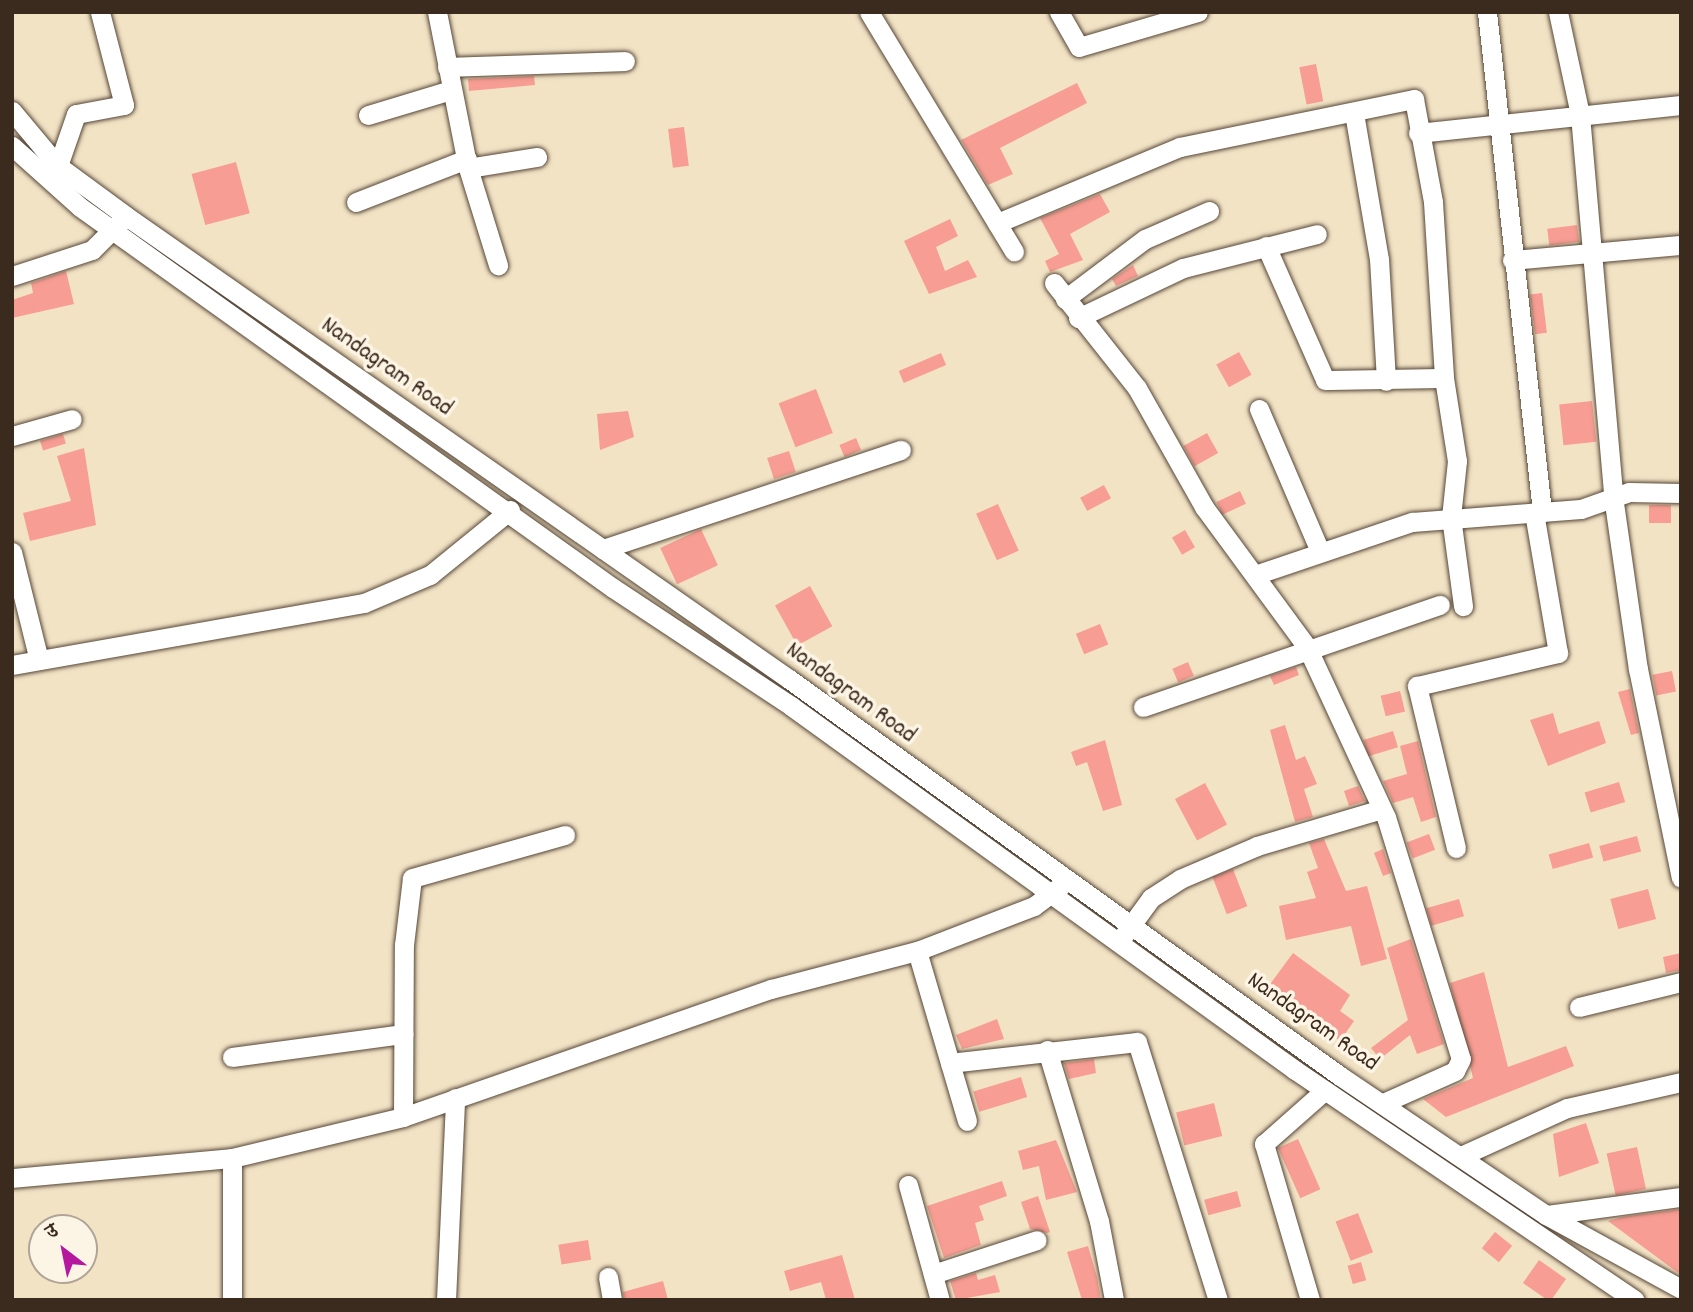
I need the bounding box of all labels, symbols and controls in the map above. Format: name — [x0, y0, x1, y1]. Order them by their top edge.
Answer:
street label: Nandagram Road — [315, 312, 457, 424]
street label: Nandagram Road — [779, 637, 921, 751]
street label: Nandagram Road — [1241, 967, 1383, 1079]
north arrow — [28, 1214, 98, 1284]
text: उ — [41, 1218, 64, 1247]

